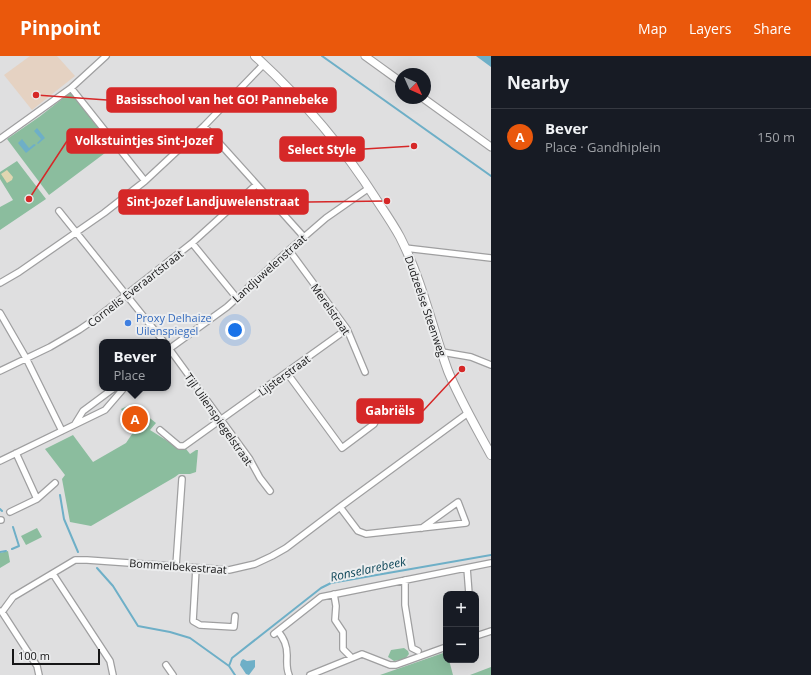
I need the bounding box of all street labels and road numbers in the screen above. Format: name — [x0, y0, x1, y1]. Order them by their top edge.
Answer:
street label: Landjuwelenstraat — [229, 231, 309, 305]
street label: Cornelis Everaartstraat — [84, 246, 186, 330]
street label: Dudzeelse Steenweg — [402, 254, 450, 358]
street label: Merelstraat — [308, 280, 354, 338]
street label: Lijsterstraat — [255, 351, 313, 399]
street label: Tijl Uilenspiegelstraat — [181, 370, 257, 468]
street label: Bommelbekestraat — [129, 555, 227, 577]

